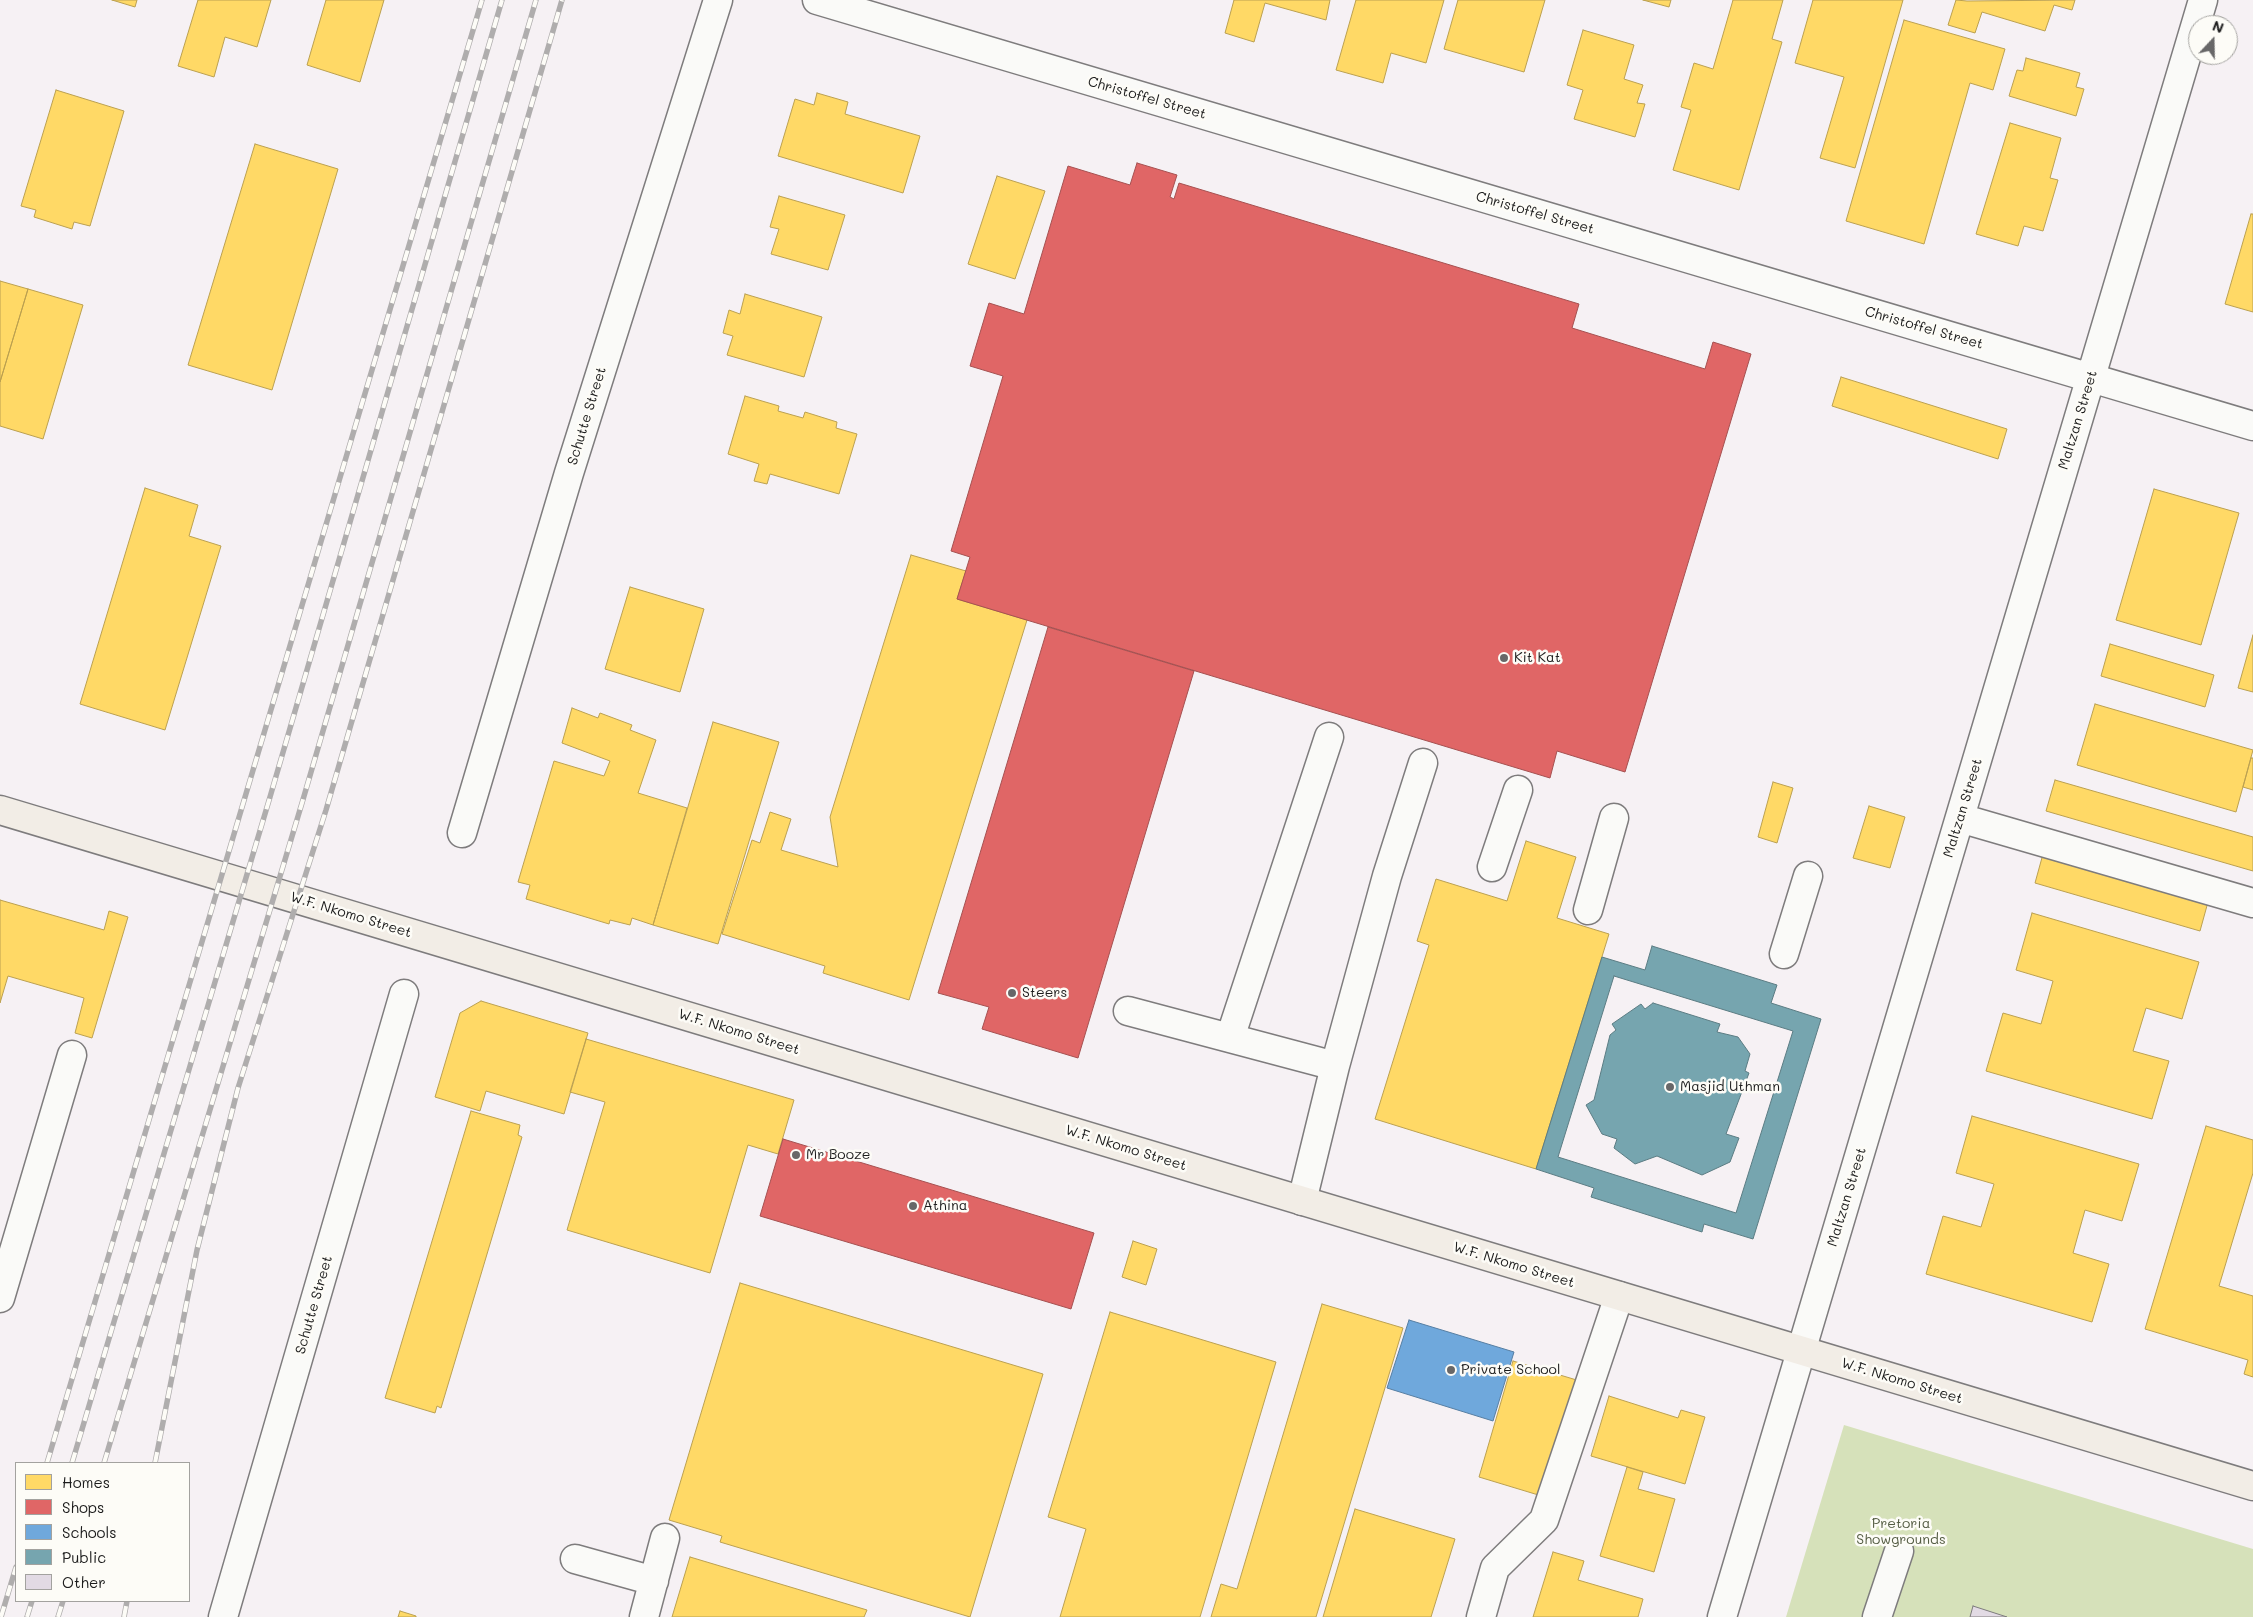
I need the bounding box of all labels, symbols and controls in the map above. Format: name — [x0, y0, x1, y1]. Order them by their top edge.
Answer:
north arrow — [2188, 15, 2238, 65]
text: N — [2210, 16, 2227, 37]
street label: Christoffel Street — [1086, 73, 1208, 123]
street label: Christoffel Street — [1474, 188, 1596, 238]
street label: Christoffel Street — [1863, 303, 1985, 353]
street label: Schutte Street — [564, 365, 610, 467]
street label: Maltzan Street — [2055, 368, 2101, 472]
place label: Kit Kat — [1514, 650, 1561, 666]
marker: Kit Kat — [1498, 652, 1510, 664]
street label: Maltzan Street — [1940, 756, 1986, 860]
street label: W.F. Nkomo Street — [288, 889, 414, 941]
place label: Steers — [1022, 985, 1067, 1001]
marker: Steers — [1006, 987, 1018, 999]
street label: W.F. Nkomo Street — [676, 1006, 802, 1058]
place label: Masjid Uthman — [1680, 1079, 1780, 1095]
marker: Masjid Uthman — [1664, 1081, 1676, 1093]
street label: W.F. Nkomo Street — [1063, 1122, 1189, 1174]
street label: Maltzan Street — [1824, 1145, 1870, 1249]
place label: Mr Booze — [806, 1147, 870, 1163]
marker: Mr Booze — [790, 1149, 802, 1161]
place label: Athina — [923, 1198, 968, 1214]
marker: Athina — [907, 1200, 919, 1212]
street label: W.F. Nkomo Street — [1451, 1239, 1577, 1291]
street label: Schutte Street — [292, 1254, 336, 1356]
street label: W.F. Nkomo Street — [1839, 1355, 1965, 1407]
place label: Private School — [1461, 1362, 1560, 1378]
marker: Private School — [1445, 1364, 1457, 1376]
legend — [15, 1462, 190, 1602]
text: Homes — [62, 1472, 110, 1492]
text: Shops — [62, 1497, 104, 1517]
park label: Pretoria Showgrounds — [1856, 1516, 1946, 1548]
text: Schools — [62, 1522, 117, 1542]
text: Public — [62, 1547, 106, 1567]
text: Other — [62, 1572, 106, 1592]

